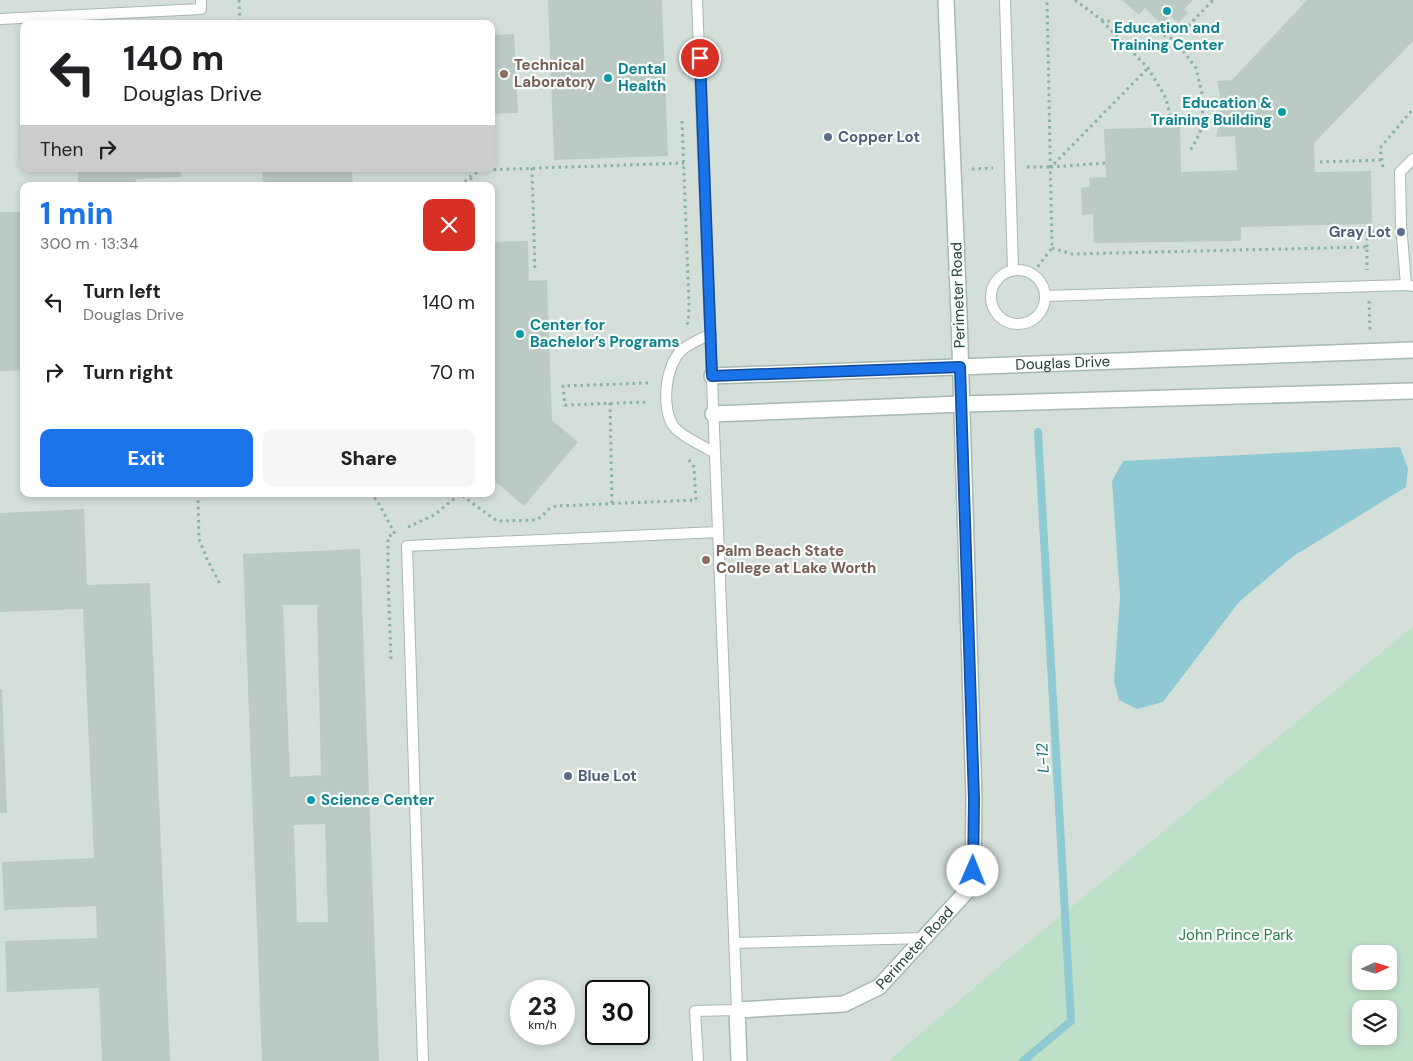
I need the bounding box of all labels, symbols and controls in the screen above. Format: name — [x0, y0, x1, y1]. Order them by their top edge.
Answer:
marker: Education and Training Center — [1161, 5, 1173, 17]
place label: Education and Training Center — [1110, 18, 1224, 55]
text: 140 m — [123, 35, 224, 81]
pin — [679, 37, 721, 79]
icon: left — [40, 40, 105, 105]
icon: arrive — [686, 44, 714, 72]
place label: Technical Laboratory — [514, 55, 596, 92]
place label: Dental Health — [618, 59, 666, 96]
marker: Technical Laboratory — [498, 68, 510, 80]
marker: Dental Health — [602, 72, 614, 84]
text: Douglas Drive — [123, 79, 262, 108]
place label: Education & Training Building — [1151, 93, 1272, 130]
marker: Education & Training Building — [1276, 106, 1288, 118]
place label: Copper Lot — [838, 127, 920, 147]
marker: Copper Lot — [822, 131, 834, 143]
icon: right — [93, 135, 121, 163]
text: Then — [40, 137, 83, 162]
text: 1 min — [40, 194, 113, 233]
button: close — [423, 199, 475, 251]
place label: Gray Lot — [1329, 222, 1391, 242]
marker: Gray Lot — [1395, 226, 1407, 238]
text: 300 m · 13:34 — [40, 233, 138, 254]
street label: Perimeter Road — [946, 242, 970, 348]
text: Turn left — [83, 279, 161, 304]
icon: left — [40, 288, 68, 316]
text: 140 m — [423, 290, 475, 315]
text: Douglas Drive — [83, 304, 184, 325]
place label: Center for Bachelor’s Programs — [530, 315, 679, 352]
marker: Center for Bachelor’s Programs — [514, 328, 526, 340]
street label: Douglas Drive — [1015, 351, 1111, 375]
icon: right — [40, 358, 68, 386]
text: Turn right — [83, 360, 173, 385]
text: 70 m — [430, 360, 475, 385]
button: Exit — [40, 429, 253, 487]
button: Share — [263, 429, 475, 487]
place label: Palm Beach State College at Lake Worth — [716, 541, 876, 578]
marker: Palm Beach State College at Lake Worth — [700, 554, 712, 566]
water label: L-12 — [1031, 742, 1054, 774]
place label: Blue Lot — [578, 766, 637, 786]
marker: Blue Lot — [562, 770, 574, 782]
place label: Science Center — [321, 790, 434, 810]
marker: Science Center — [305, 794, 317, 806]
position arrow — [946, 844, 998, 896]
street label: Perimeter Road — [871, 902, 958, 994]
park label: John Prince Park — [1179, 925, 1294, 945]
north arrow — [1352, 945, 1398, 990]
map controls — [1352, 945, 1397, 1045]
speed limit sign: 30 — [585, 980, 650, 1045]
text: 23 — [528, 990, 557, 1023]
button: layers — [1352, 1000, 1397, 1045]
text: km/h — [528, 1017, 557, 1033]

